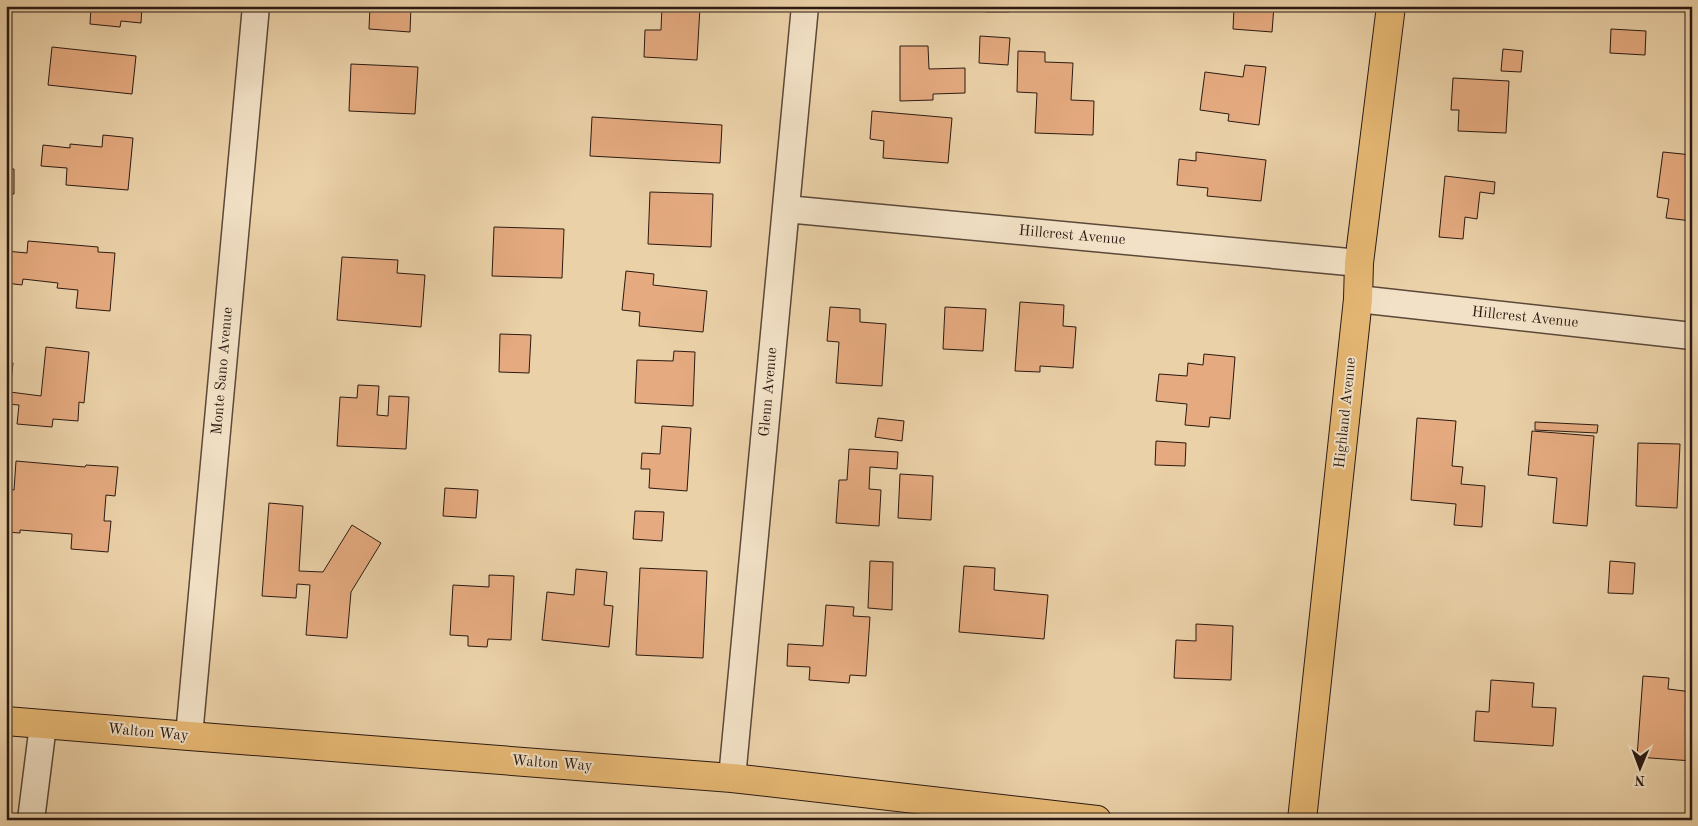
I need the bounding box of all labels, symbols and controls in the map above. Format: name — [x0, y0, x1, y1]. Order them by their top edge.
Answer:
street label: Hillcrest Avenue — [1018, 224, 1126, 248]
street label: Hillcrest Avenue — [1471, 305, 1579, 331]
street label: Monte Sano Avenue — [210, 306, 236, 436]
street label: Glenn Avenue — [758, 347, 780, 437]
street label: Highland Avenue — [1333, 357, 1359, 469]
street label: Walton Way — [107, 722, 189, 744]
north arrow — [1616, 744, 1666, 794]
street label: Walton Way — [511, 754, 593, 774]
text: N — [1634, 773, 1645, 787]

